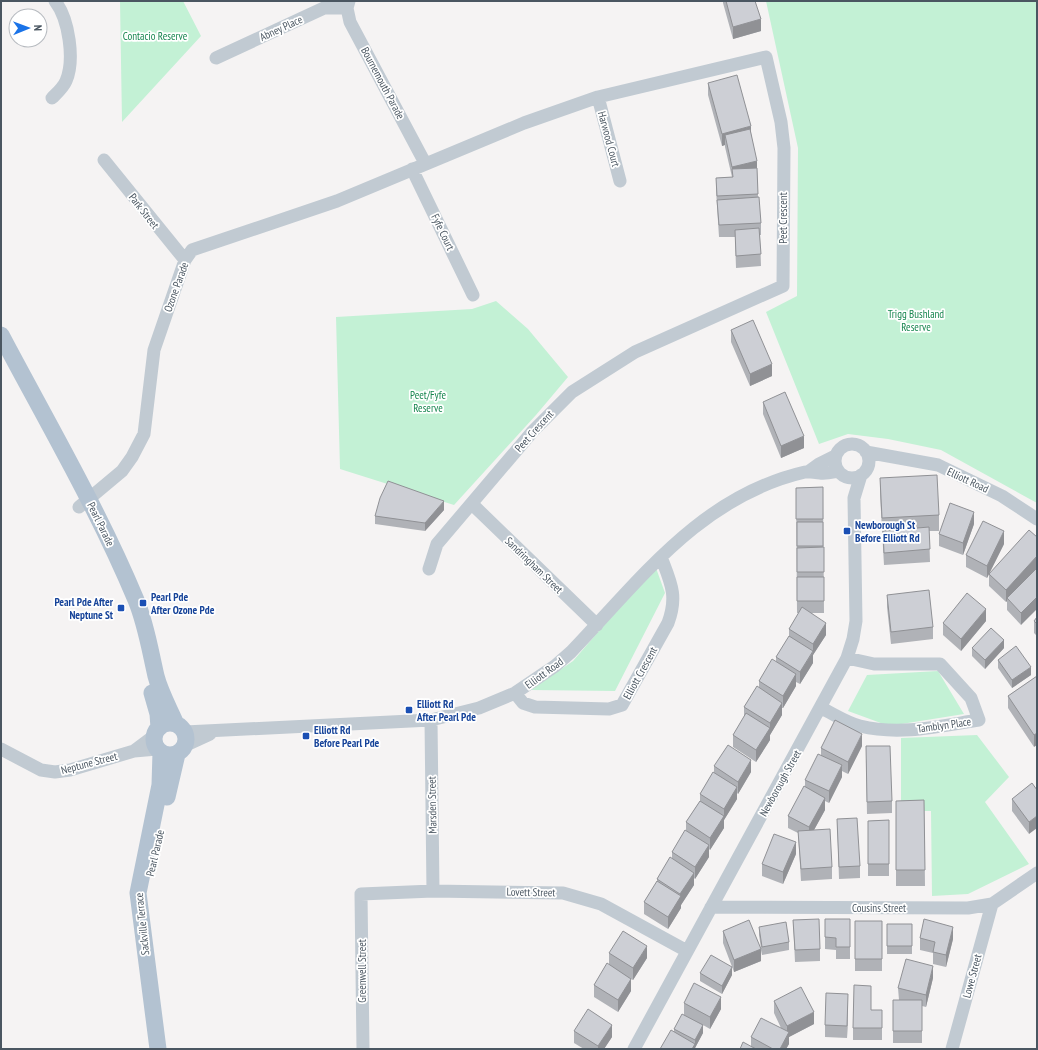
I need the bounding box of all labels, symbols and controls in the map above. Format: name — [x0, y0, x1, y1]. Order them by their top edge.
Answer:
north arrow — [8, 8, 48, 48]
street label: Abney Place — [257, 12, 305, 44]
text: N — [31, 25, 45, 31]
park label: Contacio Reserve — [123, 29, 188, 43]
street label: Bournemouth Parade — [358, 44, 408, 122]
street label: Harwood Court — [595, 110, 623, 168]
street label: Park Street — [126, 190, 162, 232]
street label: Peet Crescent — [776, 192, 790, 244]
street label: Fyfe Court — [428, 211, 458, 253]
street label: Ozone Parade — [161, 260, 192, 314]
park label: Trigg Bushland Reserve — [888, 307, 944, 334]
park label: Peet/Fyfe Reserve — [410, 388, 446, 415]
street label: Peet Crescent — [512, 407, 556, 455]
street label: Elliott Road — [945, 464, 991, 496]
street label: Pearl Parade — [84, 500, 118, 549]
place label: Newborough St Before Elliott Rd — [855, 518, 920, 545]
marker: Newborough St Before Elliott Rd — [842, 526, 852, 536]
street label: Sandringham Street — [502, 534, 566, 596]
place label: Pearl Pde After Ozone Pde — [150, 590, 215, 617]
place label: Pearl Pde After Neptune St — [54, 595, 114, 622]
marker: Pearl Pde After Ozone Pde — [138, 598, 148, 608]
marker: Pearl Pde After Neptune St — [116, 603, 126, 613]
street label: Elliott Crescent — [620, 644, 660, 702]
street label: Elliott Road — [522, 654, 566, 692]
place label: Elliott Rd After Pearl Pde — [416, 697, 476, 724]
marker: Elliott Rd After Pearl Pde — [404, 705, 414, 715]
street label: Tamblyn Place — [916, 714, 972, 736]
place label: Elliott Rd Before Pearl Pde — [314, 723, 380, 750]
marker: Elliott Rd Before Pearl Pde — [301, 731, 311, 741]
street label: Newborough Street — [756, 747, 804, 819]
street label: Neptune Street — [59, 749, 119, 777]
street label: Marsden Street — [425, 776, 439, 834]
street label: Pearl Parade — [143, 828, 167, 878]
street label: Lovett Street — [507, 885, 555, 899]
street label: Sackville Terrace — [132, 892, 152, 956]
street label: Cousins Street — [852, 901, 906, 915]
street label: Greenwell Street — [355, 939, 369, 1003]
street label: Lowe Street — [959, 953, 985, 999]

